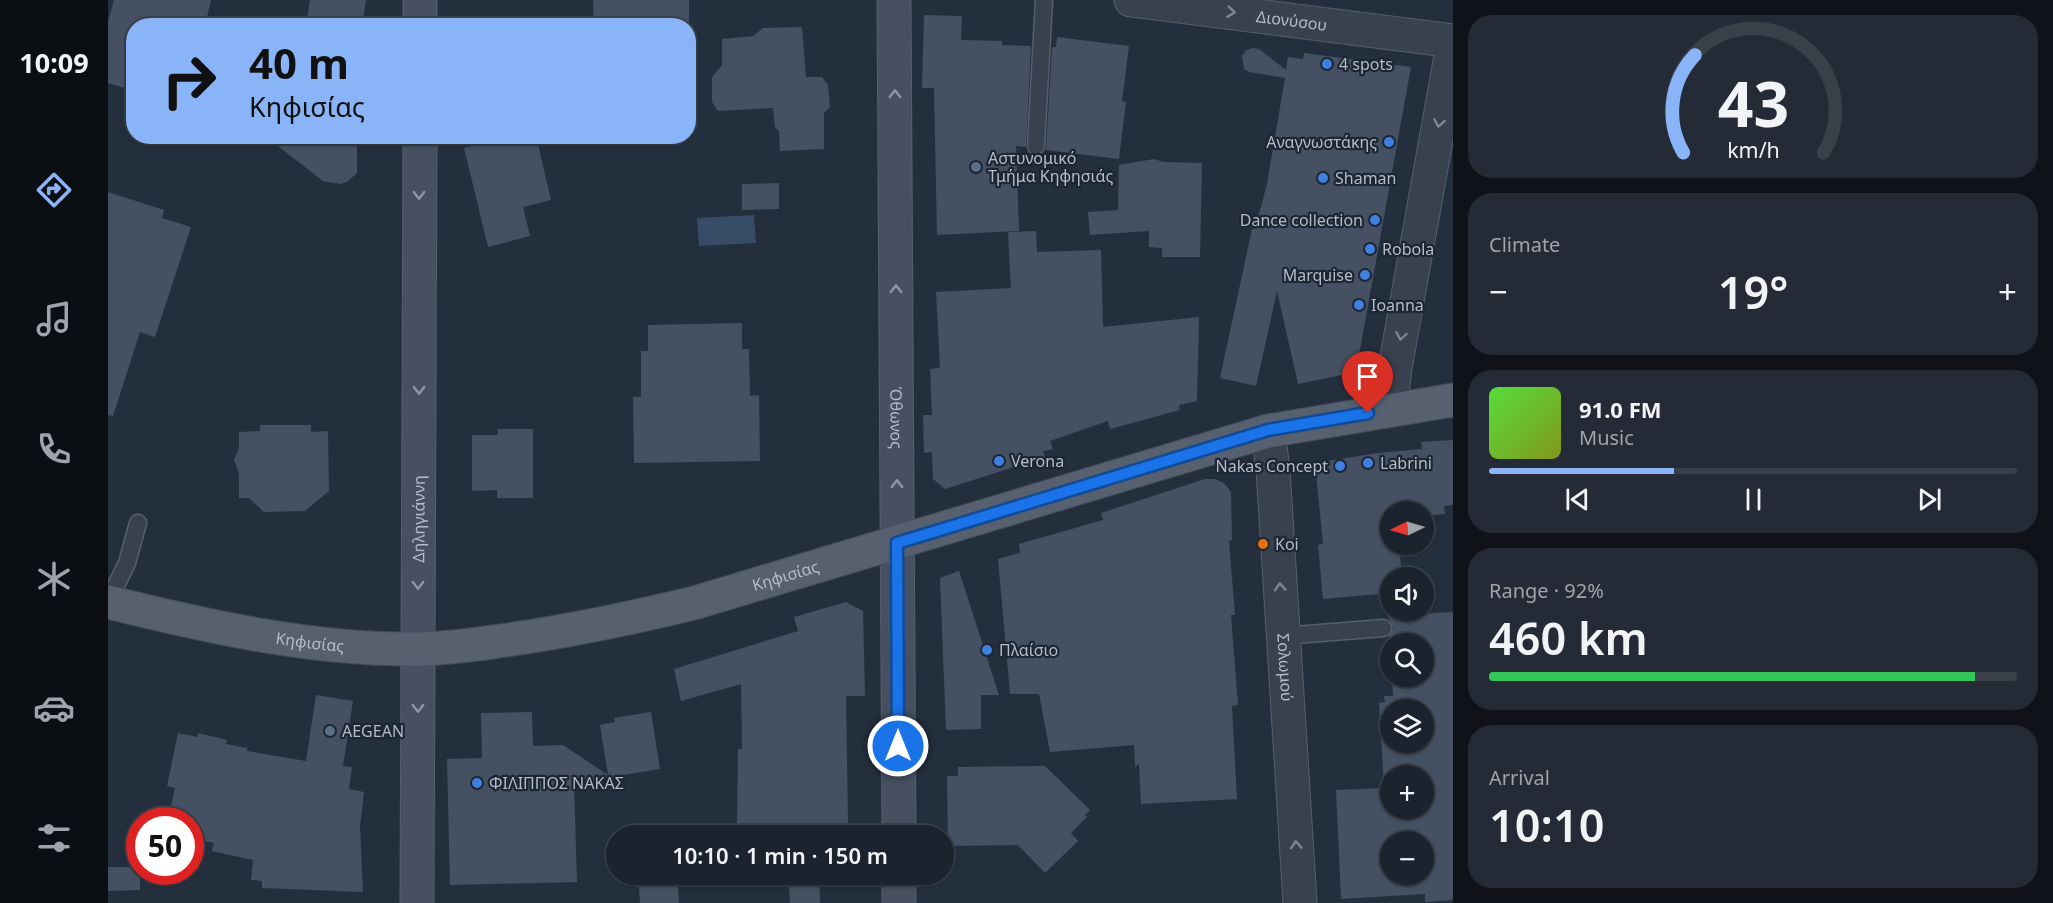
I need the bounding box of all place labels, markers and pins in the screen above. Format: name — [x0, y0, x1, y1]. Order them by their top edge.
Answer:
place label: 4 spots — [1339, 53, 1393, 75]
marker: 4 spots — [1320, 57, 1334, 71]
place label: Αναγνωστάκης — [1266, 131, 1377, 153]
marker: Αναγνωστάκης — [1382, 135, 1396, 149]
place label: Αστυνομικό Τμήμα Κηφησιάς — [988, 147, 1113, 187]
marker: Αστυνομικό Τμήμα Κηφησιάς — [969, 160, 983, 174]
place label: Shaman — [1335, 167, 1396, 189]
marker: Shaman — [1316, 171, 1330, 185]
place label: Dance collection — [1240, 209, 1363, 231]
marker: Dance collection — [1368, 213, 1382, 227]
place label: Robola — [1382, 238, 1434, 260]
marker: Robola — [1363, 242, 1377, 256]
place label: Marquise — [1283, 264, 1353, 286]
marker: Marquise — [1358, 268, 1372, 282]
place label: Ioanna — [1371, 294, 1424, 316]
marker: Ioanna — [1352, 298, 1366, 312]
pin — [1342, 351, 1393, 413]
place label: Verona — [1011, 450, 1064, 472]
place label: Labrini — [1380, 452, 1432, 474]
marker: Verona — [992, 454, 1006, 468]
place label: Nakas Concept — [1216, 455, 1328, 477]
marker: Labrini — [1361, 456, 1375, 470]
marker: Nakas Concept — [1333, 459, 1347, 473]
place label: Koi — [1275, 533, 1299, 555]
marker: Koi — [1256, 537, 1270, 551]
place label: Πλαίσιο — [999, 639, 1058, 661]
marker: Πλαίσιο — [980, 643, 994, 657]
place label: AEGEAN — [342, 720, 404, 742]
marker: AEGEAN — [323, 724, 337, 738]
place label: ΦΙΛΙΠΠΟΣ ΝΑΚΑΣ — [489, 772, 624, 794]
marker: ΦΙΛΙΠΠΟΣ ΝΑΚΑΣ — [470, 776, 484, 790]

